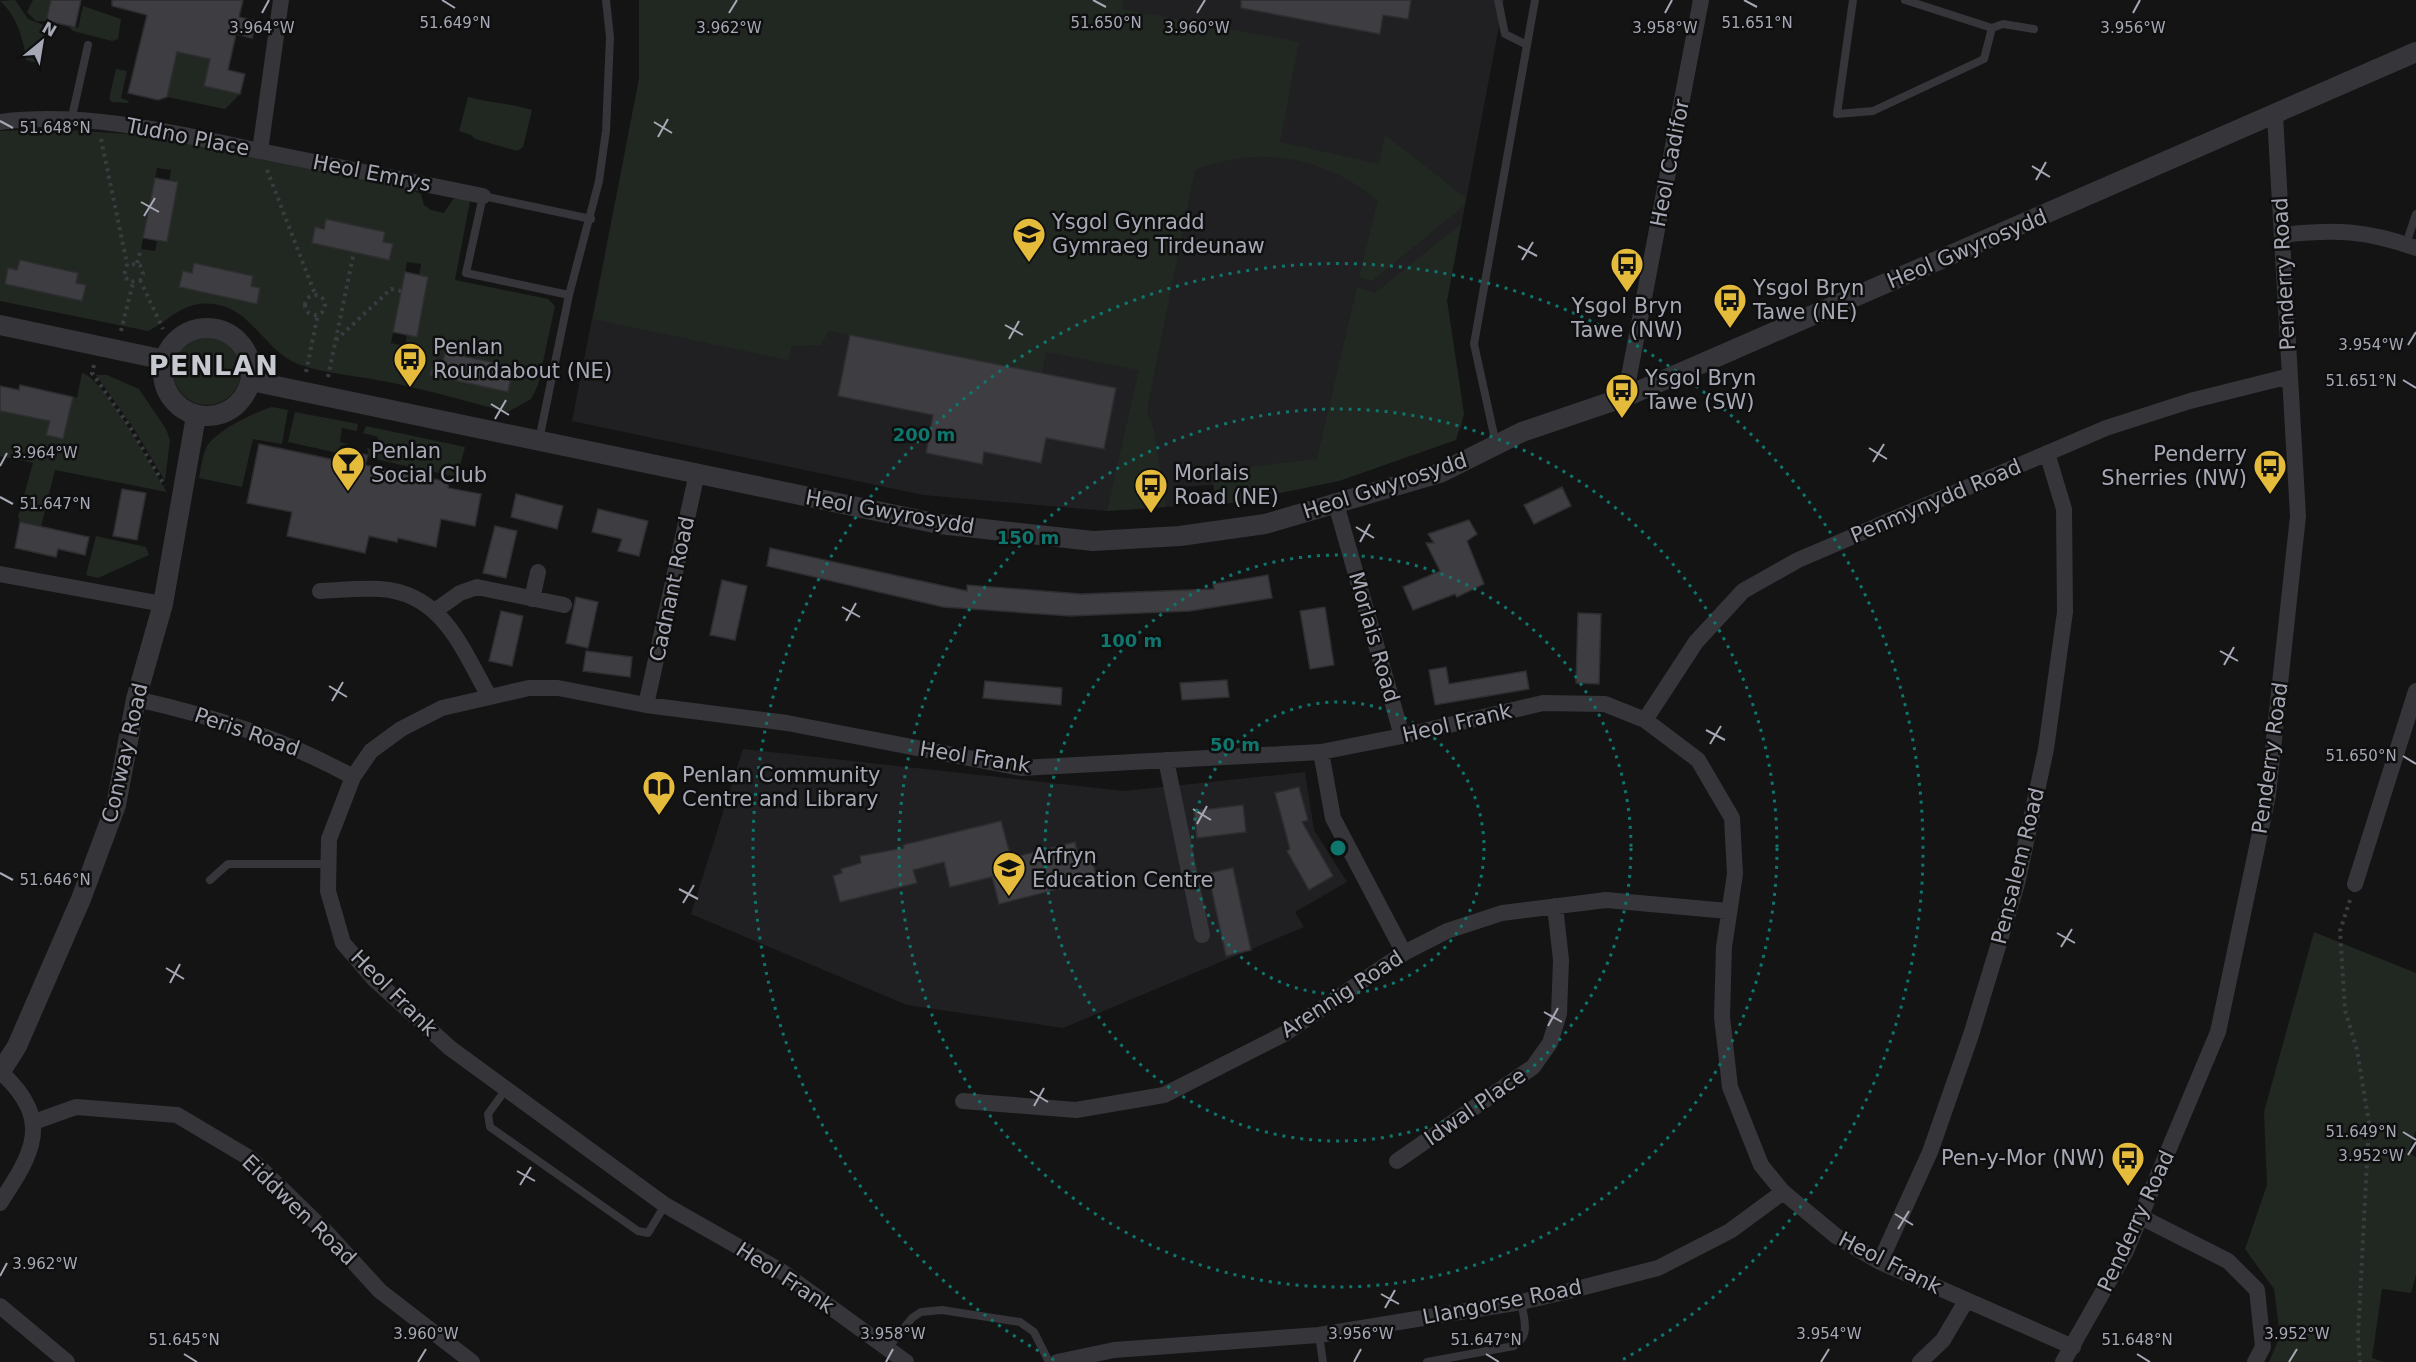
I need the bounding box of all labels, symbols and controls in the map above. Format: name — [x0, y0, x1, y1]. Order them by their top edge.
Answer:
north arrow — [12, 12, 72, 72]
text: 51.649°N — [419, 14, 491, 32]
text: 51.650°N — [1070, 14, 1142, 32]
text: 51.651°N — [1721, 14, 1793, 32]
text: N — [39, 18, 60, 41]
text: 3.964°W — [229, 19, 295, 37]
text: 3.962°W — [696, 19, 762, 37]
text: 3.960°W — [1164, 19, 1230, 37]
text: 3.958°W — [1632, 19, 1698, 37]
text: 3.956°W — [2100, 19, 2166, 37]
street label: Heol Cadifor — [1646, 97, 1694, 229]
street label: Tudno Place — [123, 113, 252, 161]
text: 51.648°N — [19, 119, 91, 137]
street label: Heol Emrys — [311, 150, 433, 196]
street label: Penderry Road — [2268, 197, 2300, 351]
street label: Heol Gwyrosydd — [1884, 205, 2050, 293]
place label: Ysgol Gynradd Gymraeg Tirdeunaw — [1051, 210, 1265, 258]
school or university icon: Ysgol Gynradd Gymraeg Tirdeunaw — [1011, 216, 1047, 263]
bus stop icon: Ysgol Bryn Tawe (NW) — [1609, 246, 1645, 293]
place label: Ysgol Bryn Tawe (NE) — [1752, 276, 1864, 324]
bus stop icon: Ysgol Bryn Tawe (NE) — [1712, 282, 1748, 329]
place label: Ysgol Bryn Tawe (NW) — [1570, 294, 1683, 342]
place label: Penlan Roundabout (NE) — [433, 335, 612, 383]
text: 3.954°W — [2338, 336, 2404, 354]
bus stop icon: Penlan Roundabout (NE) — [392, 341, 428, 388]
district label: PENLAN — [149, 350, 279, 381]
place label: Ysgol Bryn Tawe (SW) — [1644, 366, 1756, 414]
bus stop icon: Ysgol Bryn Tawe (SW) — [1604, 372, 1640, 419]
text: 51.651°N — [2325, 372, 2397, 390]
text: 200 m — [893, 424, 955, 445]
place label: Penlan Social Club — [371, 439, 487, 487]
place label: Penderry Sherries (NW) — [2101, 442, 2247, 490]
text: 3.964°W — [12, 444, 78, 462]
bar icon: Penlan Social Club — [330, 445, 366, 492]
street label: Heol Gwyrosydd — [1300, 448, 1470, 524]
bus stop icon: Penderry Sherries (NW) — [2252, 448, 2288, 495]
street label: Penmynydd Road — [1847, 454, 2025, 548]
place label: Morlais Road (NE) — [1174, 461, 1279, 509]
bus stop icon: Morlais Road (NE) — [1133, 467, 1169, 514]
street label: Heol Gwyrosydd — [804, 485, 976, 539]
text: 51.647°N — [19, 495, 91, 513]
street label: Cadnant Road — [645, 514, 699, 664]
text: 150 m — [997, 527, 1059, 548]
street label: Morlais Road — [1344, 569, 1404, 705]
text: 100 m — [1100, 630, 1162, 651]
street label: Conway Road — [97, 681, 153, 825]
street label: Penderry Road — [2247, 681, 2293, 835]
street label: Heol Frank — [1400, 699, 1515, 747]
street label: Peris Road — [191, 703, 303, 761]
text: 50 m — [1210, 734, 1260, 755]
street label: Heol Frank — [918, 736, 1033, 778]
text: 51.650°N — [2325, 747, 2397, 765]
place label: Penlan Community Centre and Library — [682, 763, 880, 811]
library icon: Penlan Community Centre and Library — [641, 769, 677, 816]
street label: Pensalem Road — [1987, 785, 2049, 947]
centre of rings — [1328, 838, 1348, 858]
place label: Arfryn Education Centre — [1032, 844, 1213, 892]
school or university icon: Arfryn Education Centre — [991, 850, 1027, 897]
text: 51.646°N — [19, 871, 91, 889]
street label: Heol Frank — [346, 945, 443, 1042]
street label: Arennig Road — [1276, 946, 1408, 1042]
street label: Idwal Place — [1420, 1063, 1530, 1151]
text: 51.649°N — [2325, 1123, 2397, 1141]
bus stop icon: Pen-y-Mor (NW) — [2110, 1140, 2146, 1187]
place label: Pen-y-Mor (NW) — [1941, 1146, 2105, 1170]
street label: Penderry Road — [2093, 1147, 2179, 1295]
text: 3.952°W — [2338, 1147, 2404, 1165]
street label: Eiddwen Road — [237, 1150, 361, 1270]
street label: Heol Frank — [1835, 1227, 1946, 1299]
street label: Heol Frank — [732, 1238, 839, 1319]
text: 3.962°W — [12, 1255, 78, 1273]
street label: Llangorse Road — [1420, 1275, 1584, 1329]
text: 3.960°W — [393, 1325, 459, 1343]
text: 3.958°W — [860, 1325, 926, 1343]
text: 3.956°W — [1328, 1325, 1394, 1343]
text: 3.954°W — [1796, 1325, 1862, 1343]
text: 3.952°W — [2264, 1325, 2330, 1343]
text: 51.645°N — [148, 1331, 220, 1349]
text: 51.647°N — [1450, 1331, 1522, 1349]
text: 51.648°N — [2101, 1331, 2173, 1349]

